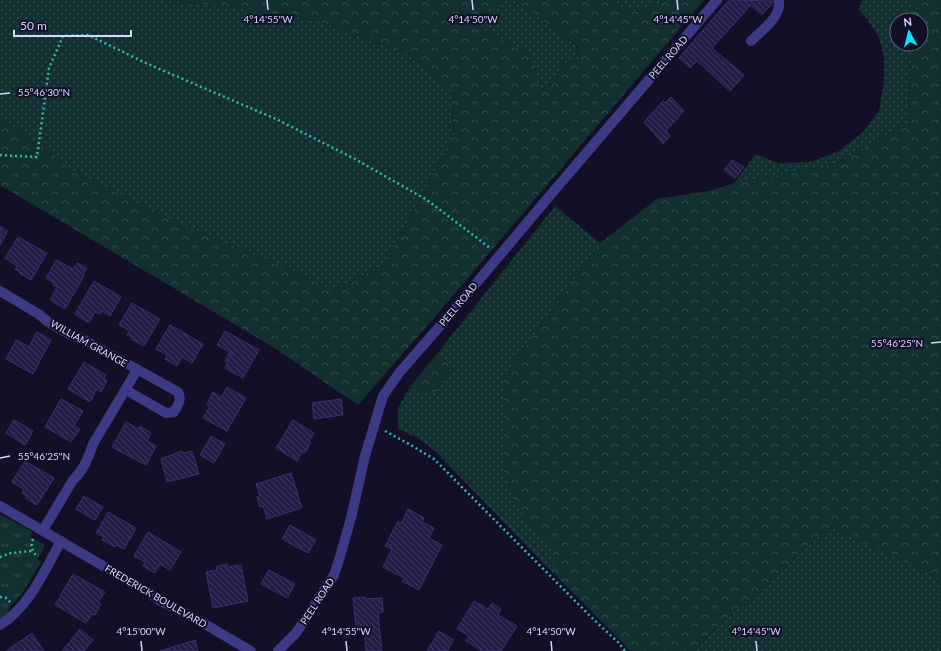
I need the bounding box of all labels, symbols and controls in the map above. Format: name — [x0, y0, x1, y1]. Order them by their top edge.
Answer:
scale bar — [14, 12, 131, 38]
north arrow — [889, 12, 929, 52]
text: 4°14'55"W — [243, 13, 293, 25]
text: 4°14'50"W — [448, 13, 498, 25]
text: 4°14'45"W — [653, 13, 703, 25]
text: N — [903, 15, 913, 29]
text: 50 m — [20, 18, 47, 33]
street label: PEEL ROAD — [646, 33, 690, 81]
text: 55°46'30"N — [18, 86, 70, 98]
street label: PEEL ROAD — [436, 279, 480, 328]
street label: WILLIAM GRANGE — [49, 317, 130, 369]
text: 55°46'25"N — [871, 337, 923, 349]
text: 55°46'25"N — [18, 450, 70, 462]
street label: FREDERICK BOULEVARD — [103, 562, 209, 630]
street label: PEEL ROAD — [297, 575, 337, 627]
text: 4°15'00"W — [116, 625, 166, 637]
text: 4°14'55"W — [321, 625, 371, 637]
text: 4°14'50"W — [526, 625, 576, 637]
text: 4°14'45"W — [731, 625, 781, 637]

